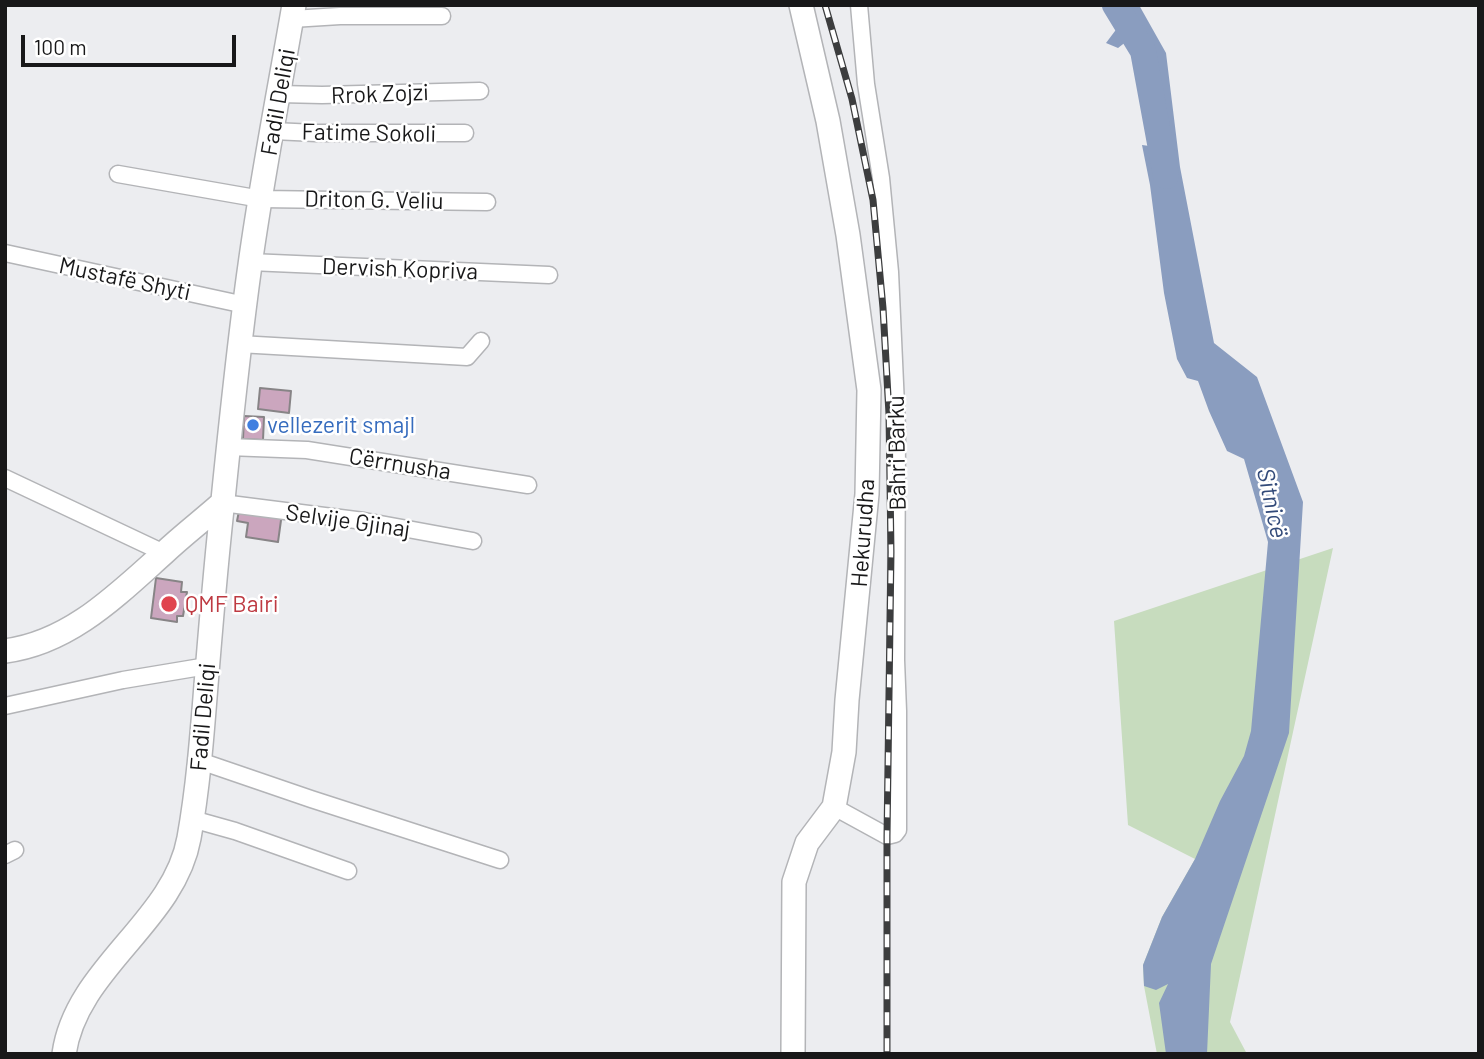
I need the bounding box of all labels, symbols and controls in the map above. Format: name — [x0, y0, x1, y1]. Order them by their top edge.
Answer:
scale bar — [24, 21, 240, 65]
text: 100 m — [34, 34, 87, 59]
street label: Fadil Deliqi — [255, 46, 301, 158]
street label: Rrok Zojzi — [331, 79, 429, 109]
street label: Fatime Sokoli — [301, 118, 437, 148]
street label: Driton G. Veliu — [304, 185, 444, 215]
street label: Mustafë Shyti — [56, 252, 194, 306]
street label: Dervish Kopriva — [322, 252, 478, 286]
street label: Bahri Barku — [882, 395, 912, 511]
place label: vellezerit smajl — [267, 411, 415, 439]
marker: vellezerit smajl — [245, 417, 261, 433]
street label: Cërrnusha — [347, 442, 453, 486]
water label: Sitnicë — [1251, 465, 1293, 541]
street label: Hekurudha — [845, 478, 881, 588]
street label: Selvije Gjinaj — [284, 499, 412, 543]
place label: QMF Bairi — [185, 590, 278, 618]
marker: QMF Bairi — [159, 594, 179, 614]
street label: Fadil Deliqi — [185, 662, 221, 772]

